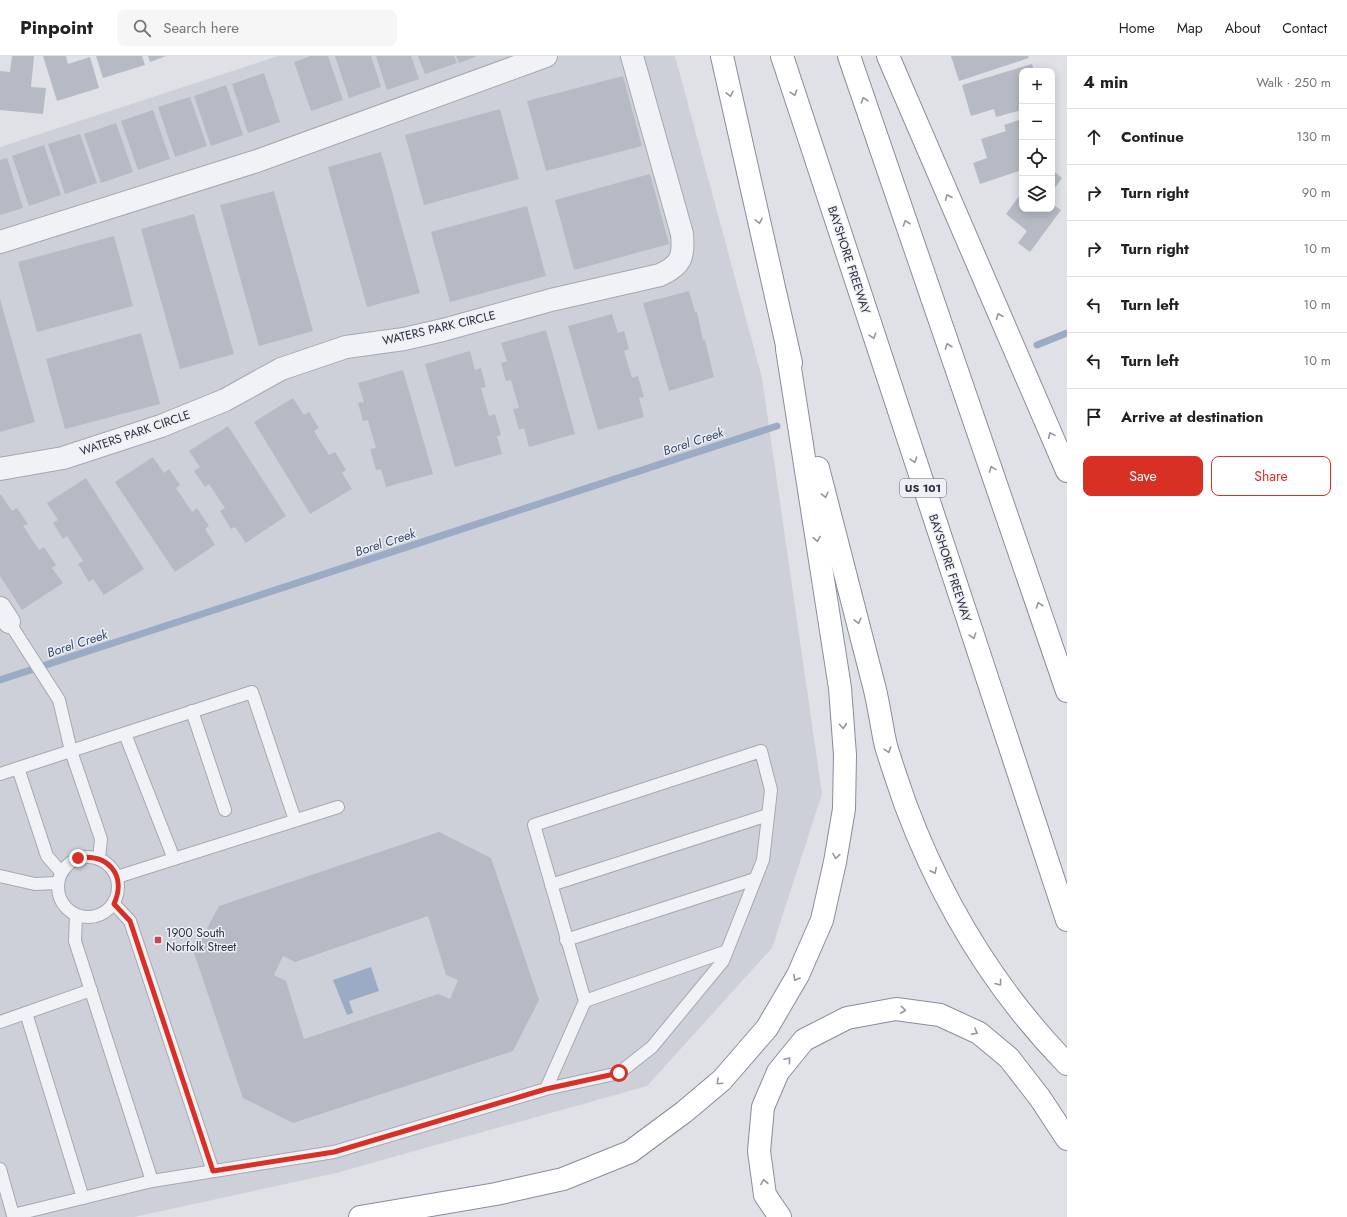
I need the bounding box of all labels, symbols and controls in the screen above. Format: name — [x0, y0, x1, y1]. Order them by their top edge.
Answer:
search box — [117, 10, 397, 46]
text: Pinpoint — [20, 14, 93, 41]
icon: search — [131, 17, 153, 39]
text: Search here — [163, 17, 239, 39]
text: Home — [1119, 18, 1155, 38]
text: Map — [1177, 18, 1203, 38]
text: About — [1225, 18, 1260, 38]
text: Contact — [1282, 18, 1327, 38]
map controls — [1019, 68, 1055, 212]
button: + — [1019, 68, 1055, 104]
text: 4 min — [1083, 70, 1128, 94]
text: Walk · 250 m — [1256, 73, 1331, 92]
one-way arrow — [789, 89, 798, 96]
one-way arrow — [726, 91, 734, 97]
one-way arrow — [860, 97, 869, 104]
button: − — [1019, 104, 1055, 140]
icon: ahead — [1083, 126, 1105, 148]
text: Continue — [1121, 126, 1184, 148]
text: 130 m — [1296, 127, 1331, 146]
button: locate — [1019, 140, 1055, 176]
button: layers — [1019, 176, 1055, 212]
icon: right — [1083, 182, 1105, 204]
text: Turn right — [1121, 182, 1189, 204]
text: 90 m — [1302, 183, 1331, 202]
one-way arrow — [945, 193, 953, 200]
street label: BAYSHORE FREEWAY — [823, 204, 875, 316]
one-way arrow — [754, 218, 762, 224]
one-way arrow — [902, 220, 911, 227]
icon: right — [1083, 238, 1105, 260]
text: Turn right — [1121, 238, 1189, 260]
text: 10 m — [1303, 239, 1331, 258]
icon: left — [1083, 294, 1105, 316]
text: Turn left — [1121, 294, 1179, 316]
text: 10 m — [1303, 295, 1331, 314]
street label: WATERS PARK CIRCLE — [381, 306, 497, 350]
one-way arrow — [996, 313, 1004, 320]
one-way arrow — [868, 333, 877, 340]
one-way arrow — [944, 343, 953, 350]
icon: left — [1083, 350, 1105, 372]
text: Turn left — [1121, 350, 1179, 372]
text: 10 m — [1303, 351, 1331, 370]
street label: WATERS PARK CIRCLE — [77, 406, 193, 460]
icon: arrive — [1083, 406, 1105, 428]
text: Arrive at destination — [1121, 406, 1263, 428]
water label: Borel Creek — [660, 423, 726, 460]
one-way arrow — [1048, 432, 1056, 439]
one-way arrow — [909, 456, 918, 463]
button: Save — [1083, 456, 1203, 496]
button: Share — [1211, 456, 1331, 496]
one-way arrow — [988, 465, 996, 472]
road number: US 101 — [900, 479, 946, 497]
one-way arrow — [820, 491, 829, 498]
street label: BAYSHORE FREEWAY — [924, 512, 976, 624]
water label: Borel Creek — [352, 524, 418, 561]
one-way arrow — [812, 536, 821, 543]
one-way arrow — [1035, 602, 1043, 609]
one-way arrow — [853, 618, 861, 624]
water label: Borel Creek — [44, 625, 110, 662]
one-way arrow — [968, 633, 976, 640]
one-way arrow — [838, 723, 847, 730]
one-way arrow — [883, 746, 892, 753]
route end — [69, 849, 87, 867]
one-way arrow — [833, 853, 841, 859]
one-way arrow — [929, 867, 937, 874]
place label: 1900 South Norfolk Street — [166, 924, 236, 956]
marker: 1900 South Norfolk Street — [153, 935, 163, 945]
one-way arrow — [793, 974, 800, 982]
one-way arrow — [995, 979, 1002, 986]
one-way arrow — [900, 1006, 906, 1015]
one-way arrow — [971, 1027, 978, 1034]
one-way arrow — [784, 1057, 791, 1064]
route start — [610, 1064, 628, 1082]
one-way arrow — [716, 1077, 723, 1084]
one-way arrow — [760, 1179, 768, 1185]

